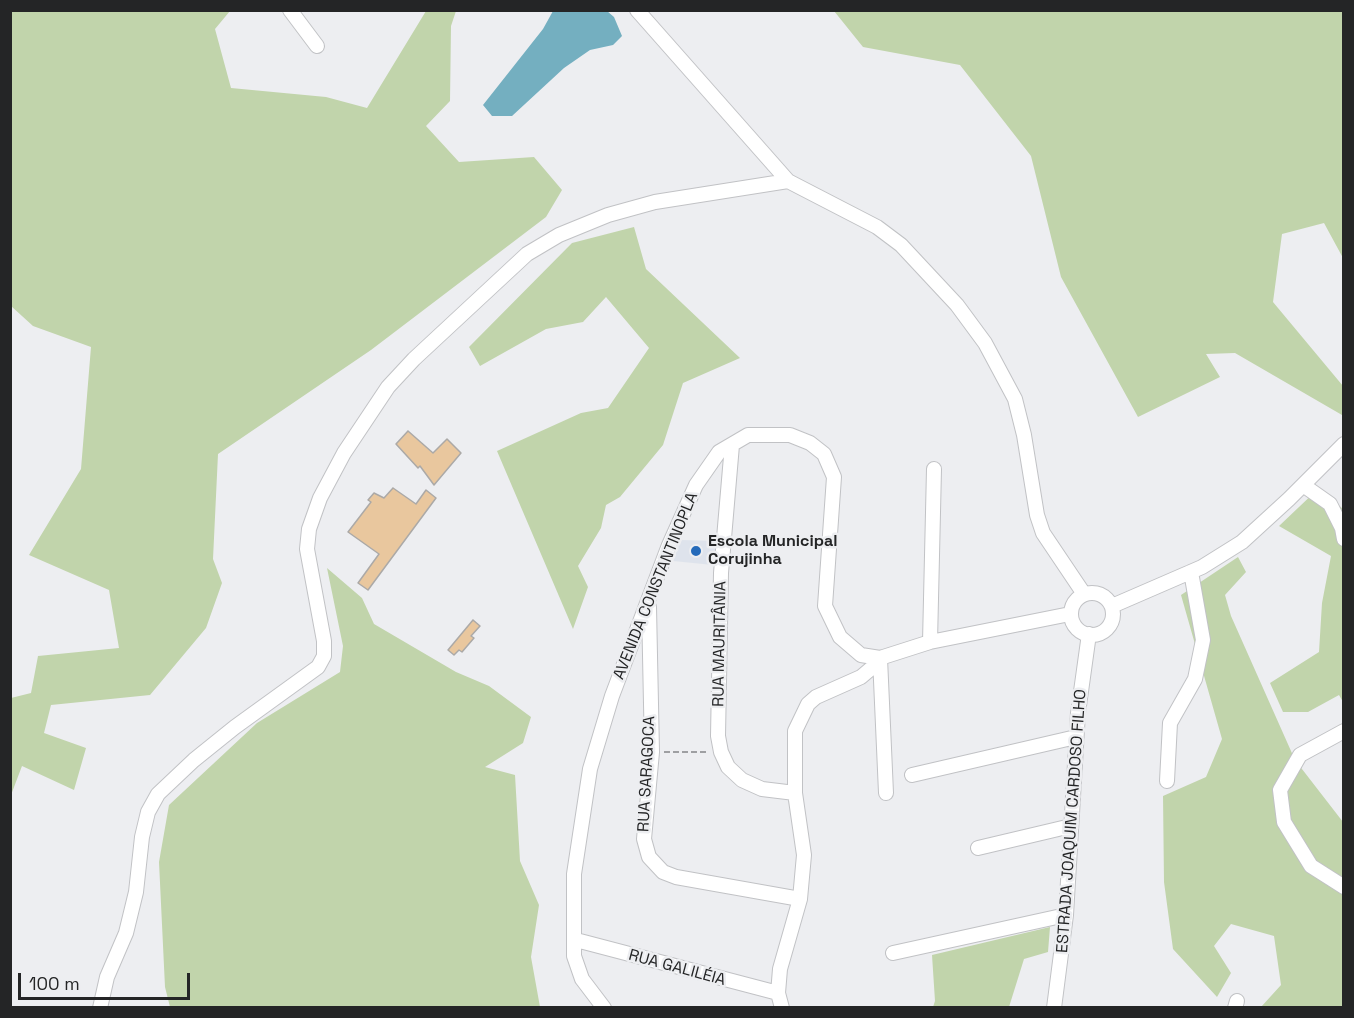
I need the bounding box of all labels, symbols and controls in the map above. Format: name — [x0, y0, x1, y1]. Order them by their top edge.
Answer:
street label: AVENIDA CONSTANTINOPLA — [610, 490, 702, 682]
place label: Escola Municipal Corujinha — [708, 532, 837, 570]
marker: Escola Municipal Corujinha — [689, 544, 703, 558]
street label: RUA MAURITÂNIA — [709, 581, 731, 707]
street label: ESTRADA JOAQUIM CARDOSO FILHO — [1053, 689, 1091, 953]
street label: RUA SARAGOCA — [634, 716, 660, 832]
street label: RUA GALILÉIA — [626, 946, 728, 990]
scale bar — [21, 961, 194, 999]
text: 100 m — [29, 972, 80, 995]

